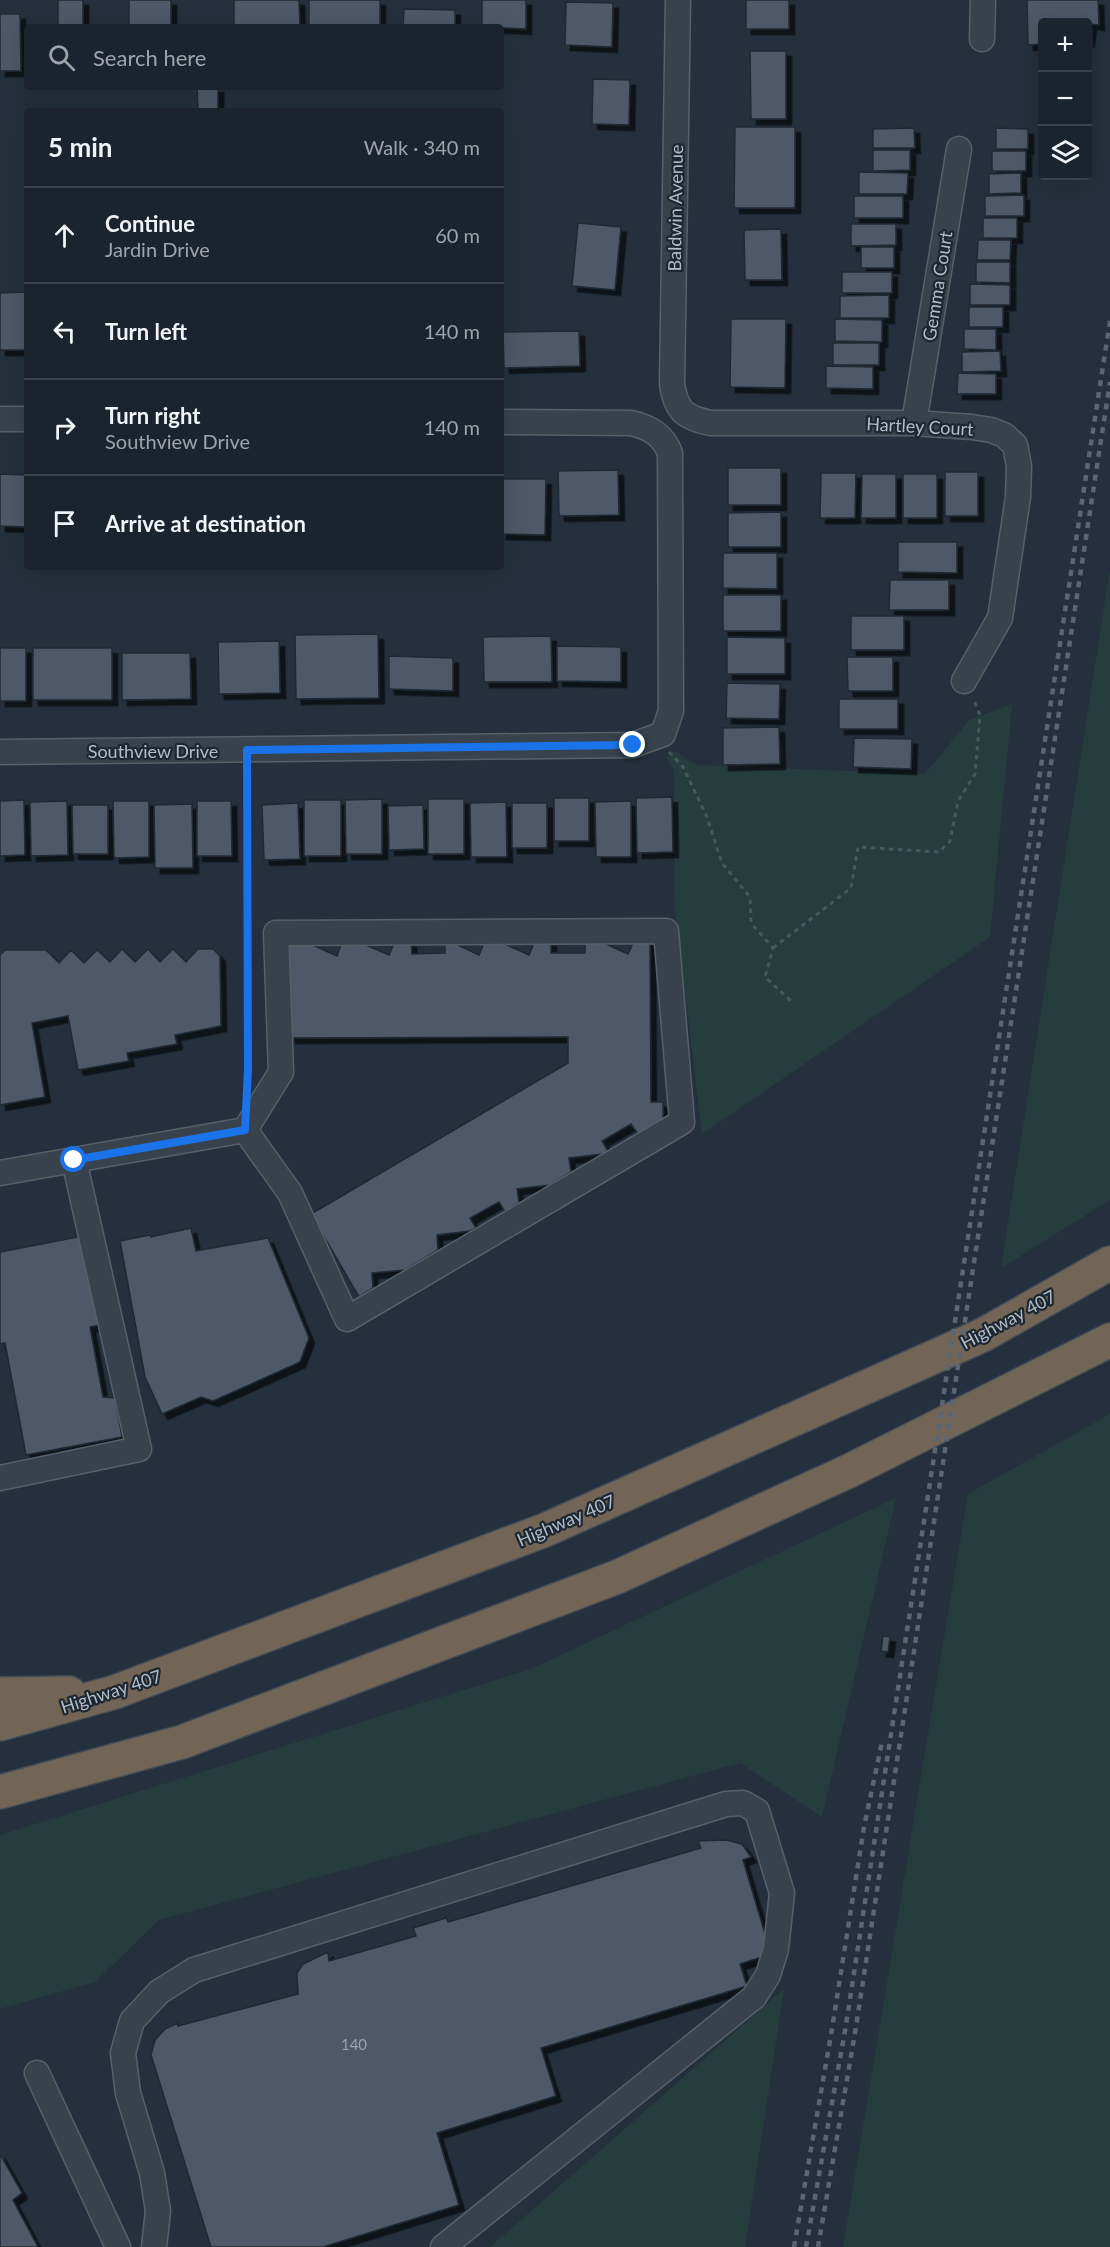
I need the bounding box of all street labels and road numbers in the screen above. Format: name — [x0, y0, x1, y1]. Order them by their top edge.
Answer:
street label: Baldwin Avenue — [663, 144, 687, 272]
street label: Gemma Court — [917, 229, 957, 342]
street label: Hartley Court — [866, 412, 975, 440]
street label: Southview Drive — [88, 740, 218, 762]
street label: Highway 407 — [957, 1285, 1059, 1353]
street label: Highway 407 — [513, 1489, 619, 1551]
street label: Highway 407 — [58, 1664, 164, 1718]

